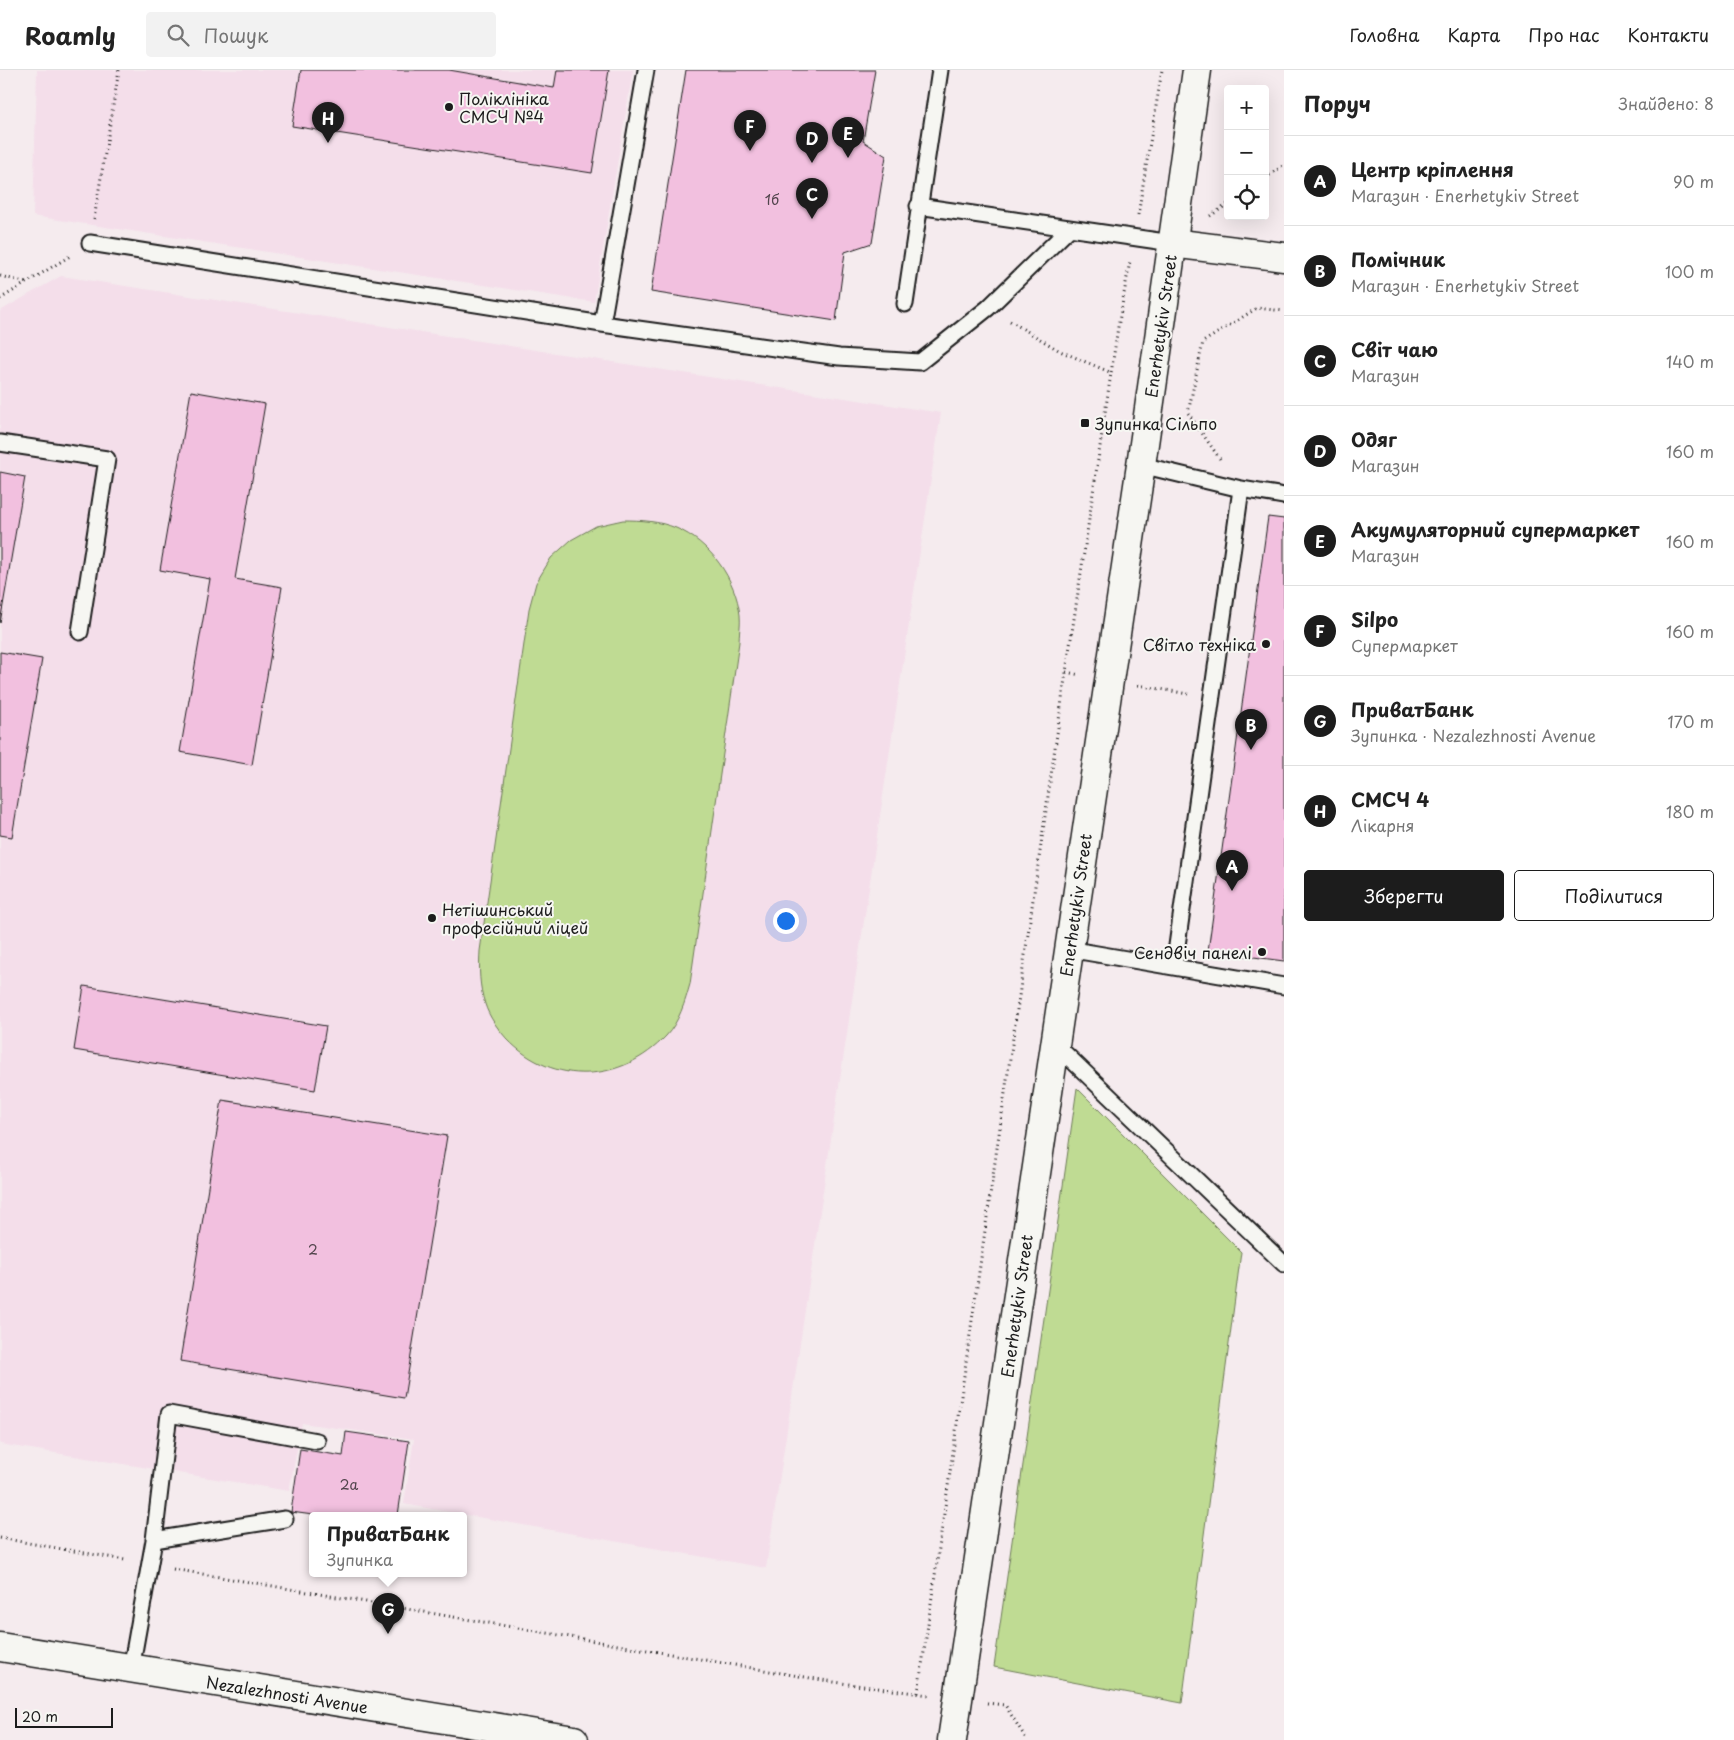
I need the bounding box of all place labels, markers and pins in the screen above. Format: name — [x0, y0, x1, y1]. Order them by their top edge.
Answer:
place label: Поліклініка СМСЧ №4 — [459, 86, 549, 128]
marker: Поліклініка СМСЧ №4 — [443, 101, 455, 113]
pin: H — [312, 102, 344, 143]
pin: F — [734, 110, 766, 151]
pin: E — [832, 117, 864, 158]
pin: D — [796, 122, 828, 163]
pin: C — [796, 178, 828, 219]
place label: Зупинка Сільпо — [1095, 411, 1217, 435]
marker: Зупинка Сільпо — [1079, 417, 1091, 429]
place label: Світло техніка — [1143, 632, 1256, 656]
marker: Світло техніка — [1260, 638, 1272, 650]
pin: B — [1235, 709, 1267, 750]
pin: A — [1216, 850, 1248, 891]
place label: Нетішинський професійний ліцей — [442, 897, 588, 939]
marker: Нетішинський професійний ліцей — [426, 912, 438, 924]
place label: Сендвіч панелі — [1134, 940, 1252, 964]
marker: Сендвіч панелі — [1256, 946, 1268, 958]
pin: G — [372, 1593, 404, 1634]

